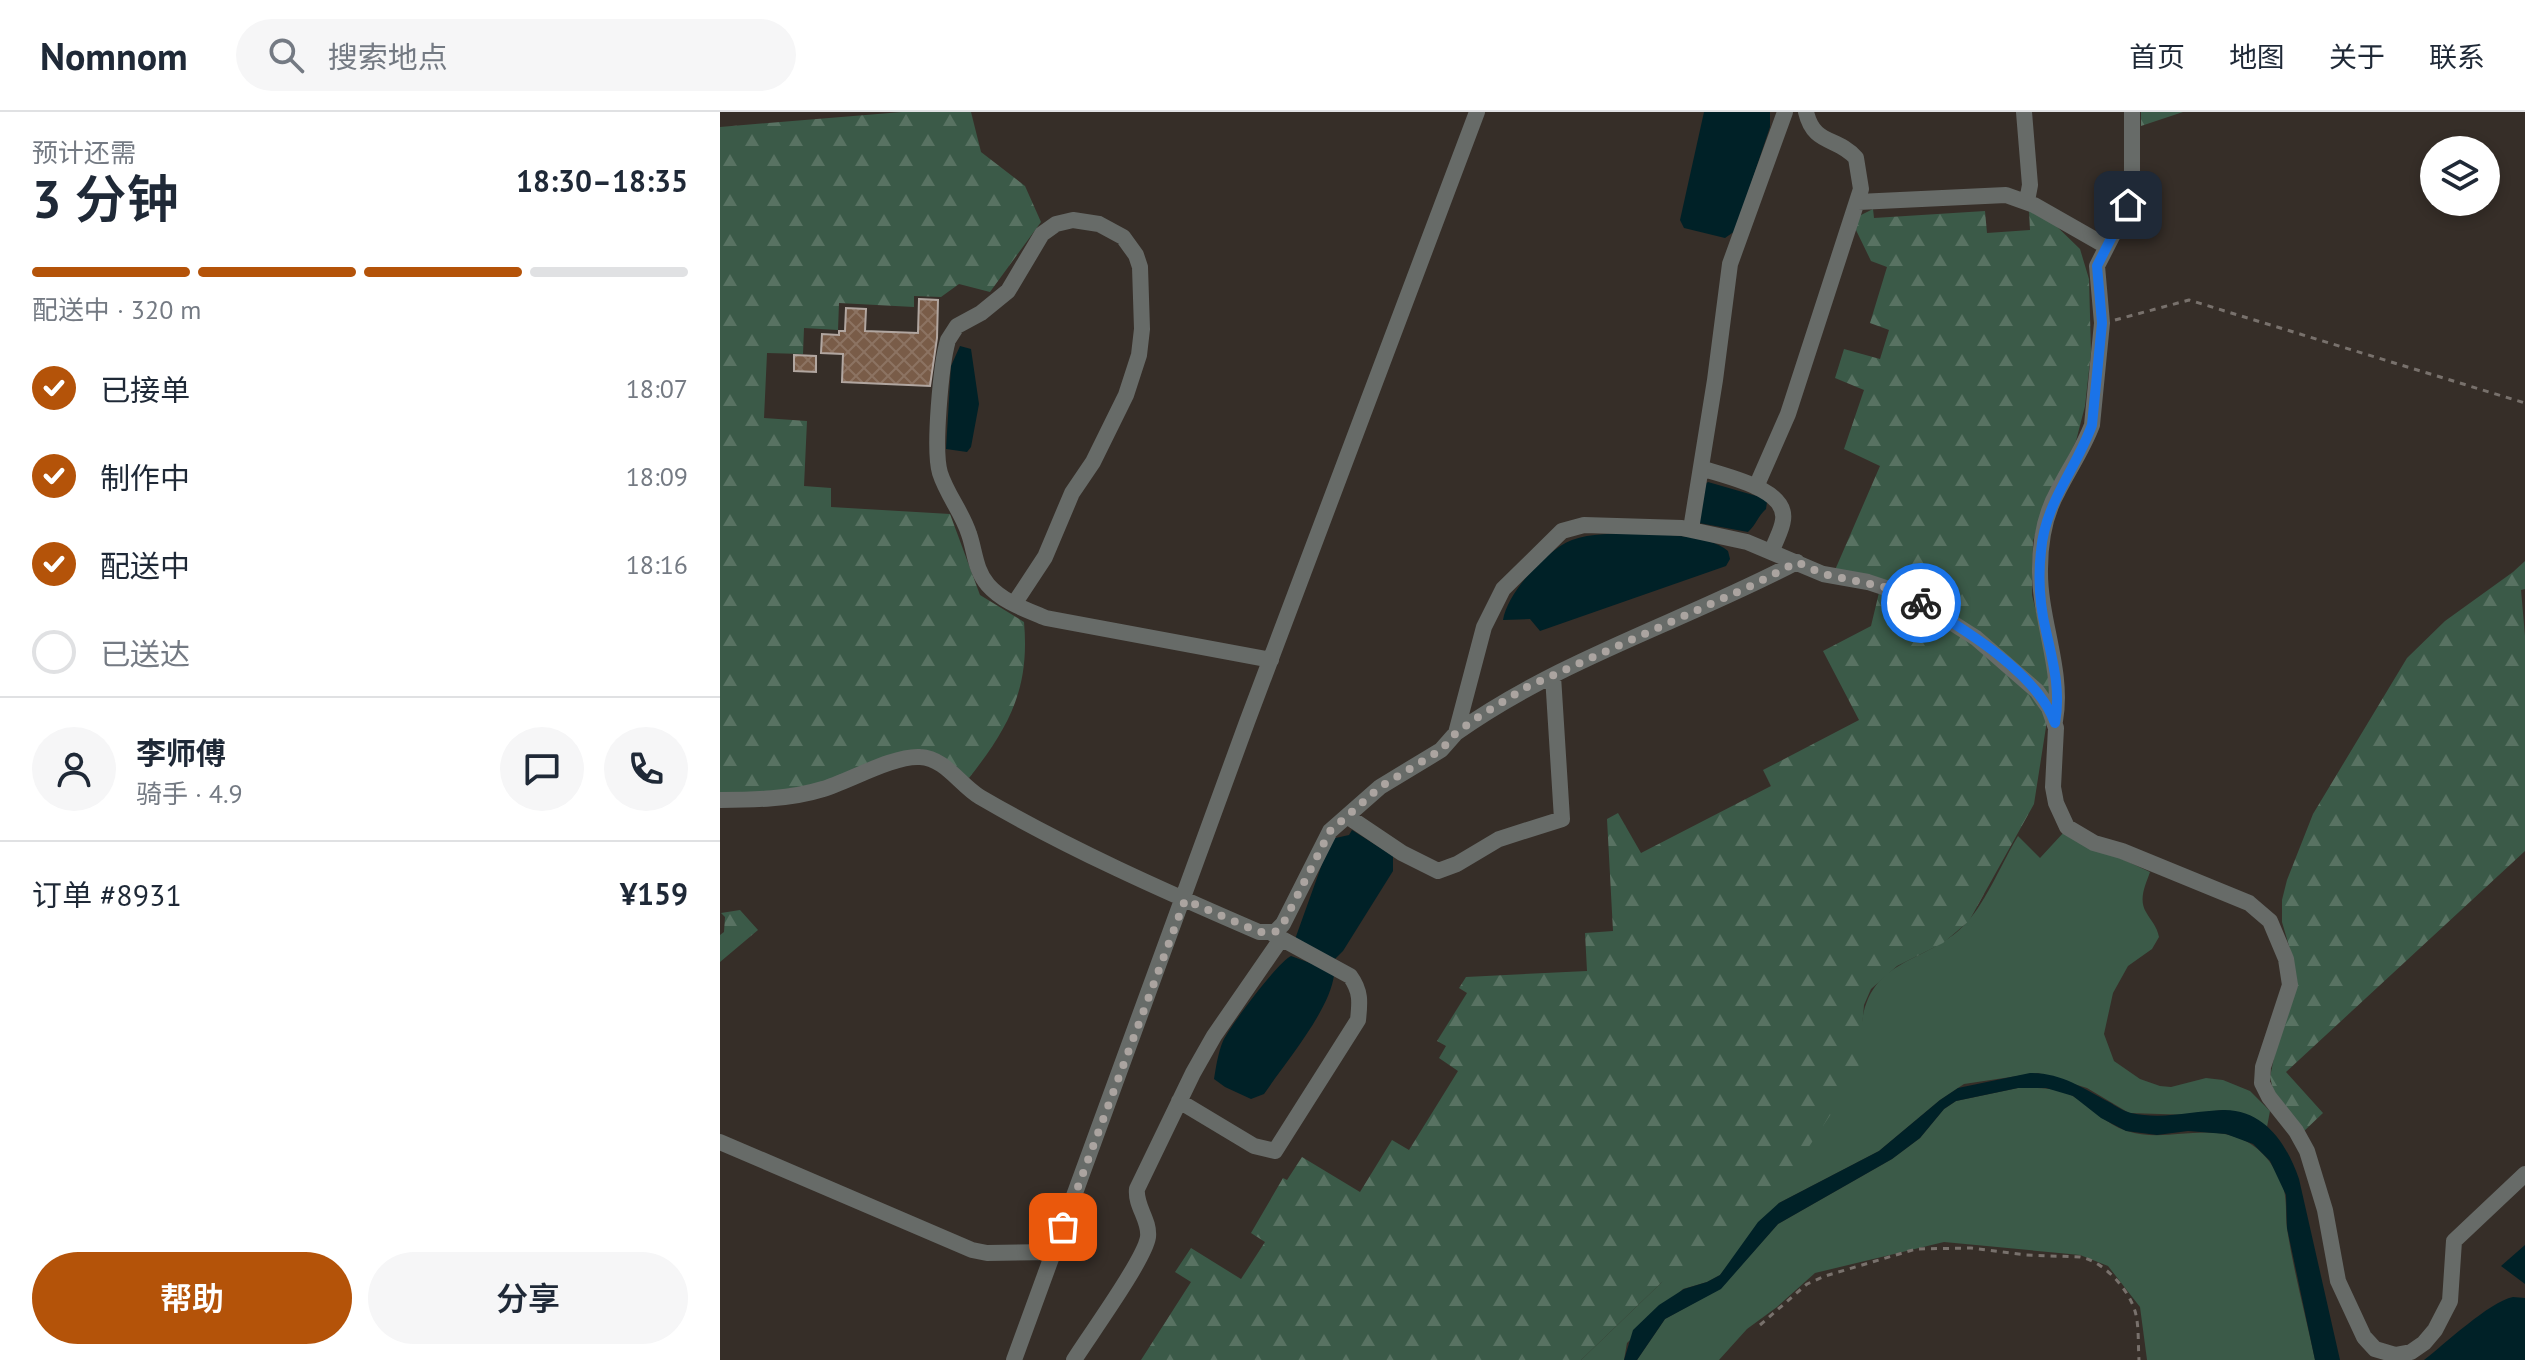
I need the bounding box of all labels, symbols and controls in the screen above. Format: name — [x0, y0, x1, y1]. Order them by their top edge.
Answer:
search box — [236, 19, 796, 91]
text: Nomnom — [40, 31, 188, 80]
icon: search — [264, 33, 308, 77]
text: 搜索地点 — [328, 37, 448, 76]
text: 首页 — [2129, 38, 2185, 75]
text: 地图 — [2229, 38, 2285, 75]
text: 关于 — [2329, 38, 2385, 75]
text: 联系 — [2429, 38, 2485, 75]
text: 预计还需 — [32, 136, 136, 169]
map controls — [2420, 136, 2500, 216]
button: layers — [2420, 136, 2500, 216]
text: 18:30–18:35 — [516, 161, 688, 200]
text: 3 分钟 — [32, 165, 179, 232]
pin — [2094, 171, 2162, 239]
icon: home — [2106, 183, 2150, 227]
text: 配送中 · 320 m — [32, 293, 201, 326]
icon: check — [32, 366, 76, 410]
text: 已接单 — [100, 370, 190, 409]
text: 18:07 — [626, 372, 688, 405]
icon: check — [32, 454, 76, 498]
text: 制作中 — [100, 458, 190, 497]
text: 18:09 — [626, 460, 688, 493]
icon: check — [32, 542, 76, 586]
text: 配送中 — [100, 546, 190, 585]
text: 18:16 — [626, 548, 688, 581]
courier — [1881, 563, 1961, 643]
icon: bike — [1899, 581, 1943, 625]
text: 已送达 — [100, 634, 190, 673]
button: person — [32, 727, 116, 811]
button: chat — [500, 727, 584, 811]
button: phone — [604, 727, 688, 811]
text: 李师傅 — [136, 733, 226, 772]
text: 骑手 · 4.9 — [136, 777, 243, 810]
text: ¥159 — [620, 874, 688, 913]
text: 订单 #8931 — [32, 875, 182, 914]
pin — [1029, 1193, 1097, 1261]
icon: bag — [1041, 1205, 1085, 1249]
button: 帮助 — [32, 1252, 352, 1344]
button: 分享 — [368, 1252, 688, 1344]

